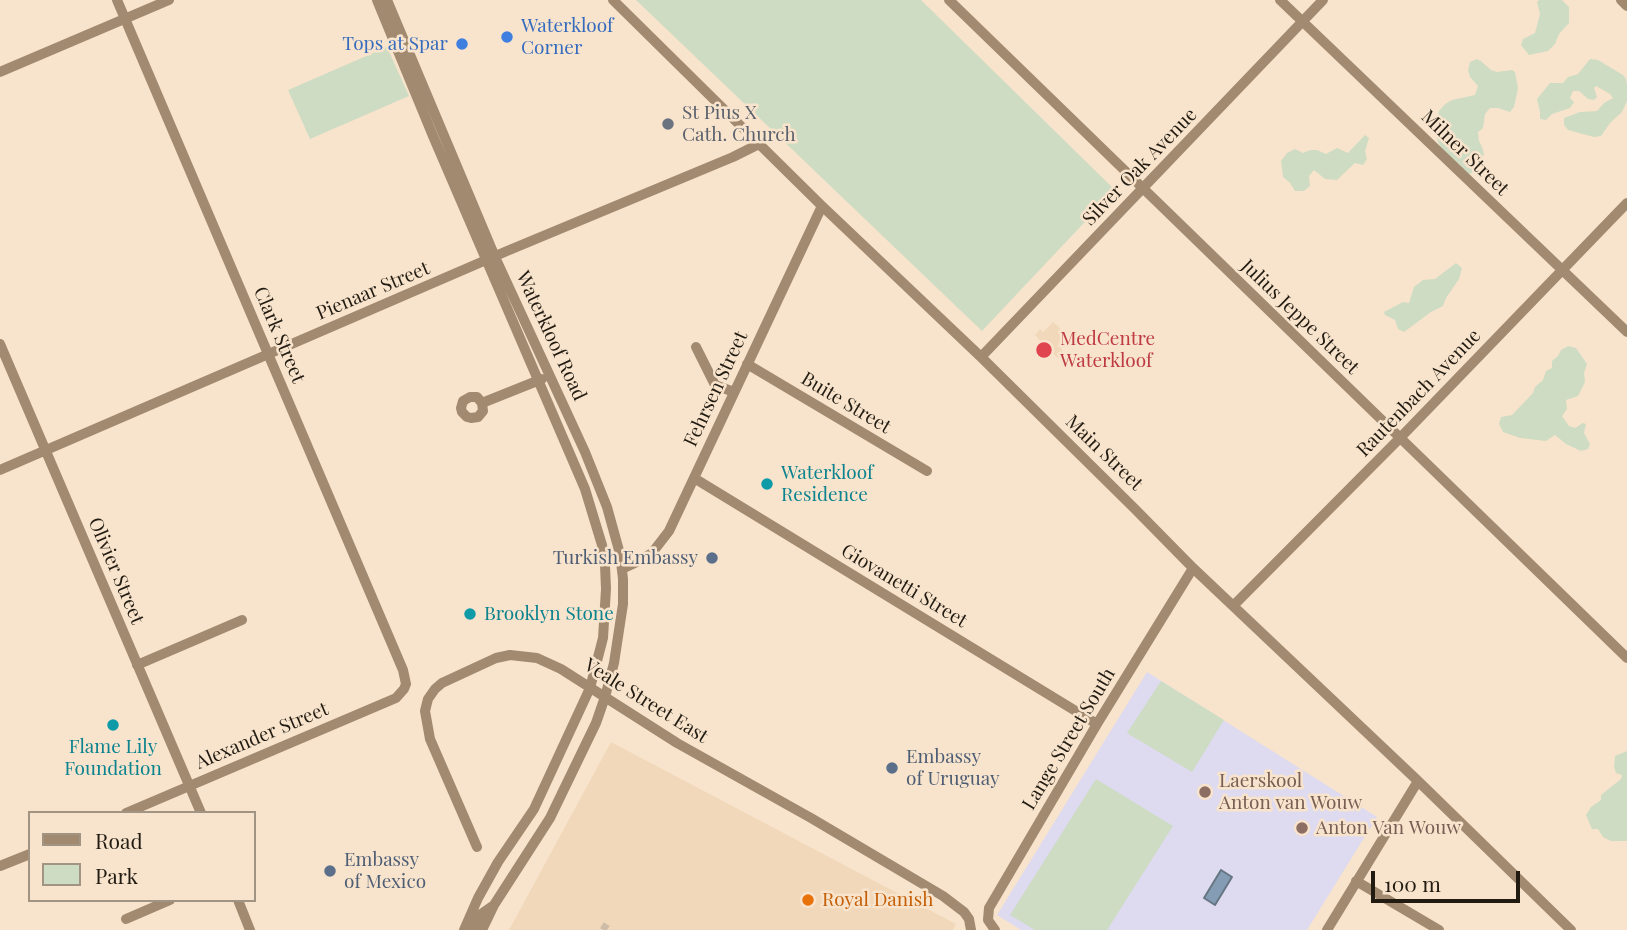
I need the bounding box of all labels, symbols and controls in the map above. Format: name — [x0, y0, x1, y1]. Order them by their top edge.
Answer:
place label: Waterkloof Corner — [521, 15, 613, 59]
marker: Waterkloof Corner — [499, 29, 515, 45]
place label: Tops at Spar — [342, 33, 448, 55]
marker: Tops at Spar — [454, 36, 470, 52]
place label: St Pius X Cath. Church — [682, 102, 796, 146]
street label: Silver Oak Avenue — [1078, 103, 1202, 231]
street label: Milner Street — [1417, 106, 1513, 200]
marker: St Pius X Cath. Church — [660, 116, 676, 132]
street label: Julius Jeppe Street — [1236, 255, 1364, 379]
street label: Pienaar Street — [313, 257, 433, 325]
street label: Waterkloof Road — [511, 268, 591, 404]
street label: Clark Street — [249, 283, 309, 387]
street label: Rautenbach Avenue — [1352, 324, 1486, 462]
street label: Fehrsen Street — [679, 328, 753, 450]
place label: MedCentre Waterkloof — [1060, 328, 1155, 372]
marker: MedCentre Waterkloof — [1034, 340, 1054, 360]
street label: Buite Street — [797, 367, 895, 439]
street label: Main Street — [1061, 411, 1147, 495]
place label: Waterkloof Residence — [781, 462, 873, 506]
marker: Waterkloof Residence — [759, 476, 775, 492]
street label: Olivier Street — [83, 514, 149, 628]
street label: Giovanetti Street — [837, 539, 971, 633]
place label: Turkish Embassy — [553, 547, 698, 569]
marker: Turkish Embassy — [704, 550, 720, 566]
place label: Brooklyn Stone — [484, 603, 614, 625]
marker: Brooklyn Stone — [462, 606, 478, 622]
street label: Veale Street East — [580, 654, 712, 748]
street label: Lange Street South — [1018, 664, 1120, 814]
street label: Alexander Street — [192, 698, 332, 774]
marker: Flame Lily Foundation — [105, 717, 121, 733]
place label: Flame Lily Foundation — [64, 736, 162, 780]
place label: Embassy of Uruguay — [906, 746, 1000, 790]
marker: Embassy of Uruguay — [884, 760, 900, 776]
place label: Laerskool Anton van Wouw — [1219, 770, 1362, 814]
marker: Laerskool Anton van Wouw — [1197, 784, 1213, 800]
legend — [28, 811, 256, 902]
place label: Anton Van Wouw — [1316, 817, 1461, 839]
marker: Anton Van Wouw — [1294, 820, 1310, 836]
text: Road — [95, 826, 143, 854]
place label: Embassy of Mexico — [344, 849, 426, 893]
scale bar — [1375, 856, 1524, 900]
text: Park — [95, 861, 138, 889]
marker: Embassy of Mexico — [322, 863, 338, 879]
text: 100 m — [1384, 869, 1441, 897]
place label: Royal Danish — [822, 889, 933, 911]
marker: Royal Danish — [800, 892, 816, 908]

